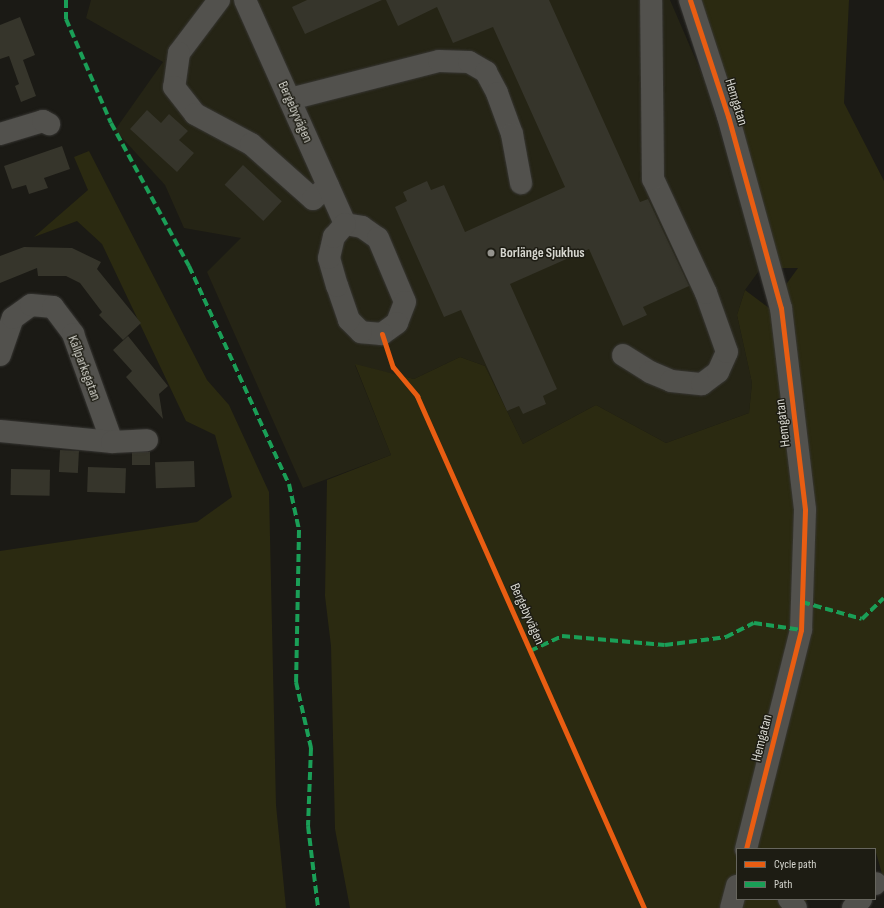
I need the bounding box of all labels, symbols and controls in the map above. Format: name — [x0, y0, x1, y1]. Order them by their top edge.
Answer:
street label: Hemgatan — [721, 77, 751, 127]
street label: Bergebyvägen — [274, 79, 316, 145]
place label: Borlänge Sjukhus — [500, 245, 585, 261]
marker: Borlänge Sjukhus — [485, 247, 497, 259]
street label: Källparksgatan — [64, 333, 104, 403]
street label: Hemgatan — [772, 398, 794, 448]
street label: Bergebyvägen — [506, 581, 548, 647]
street label: Hemgatan — [748, 713, 776, 763]
legend — [736, 848, 876, 900]
text: Cycle path — [774, 857, 816, 872]
text: Path — [774, 877, 792, 892]

